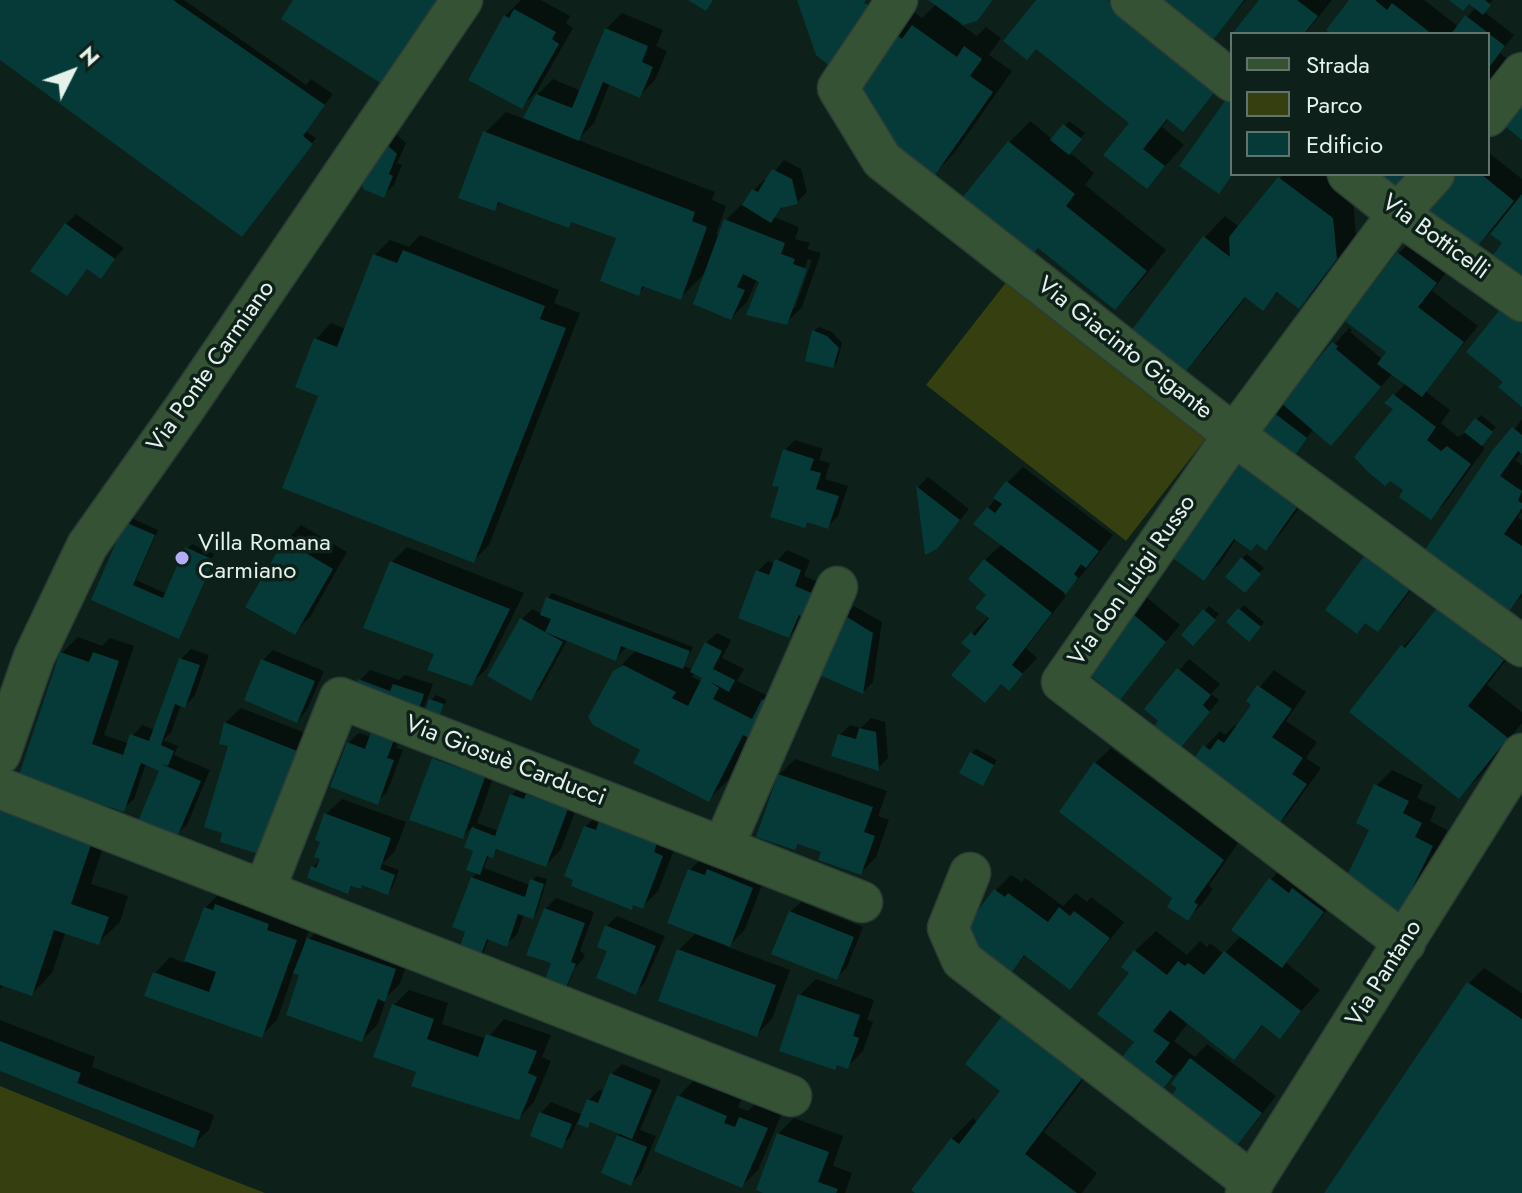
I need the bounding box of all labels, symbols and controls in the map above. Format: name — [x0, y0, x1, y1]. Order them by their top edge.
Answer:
north arrow — [32, 32, 112, 112]
legend — [1230, 32, 1490, 176]
text: N — [72, 39, 108, 73]
text: Strada — [1306, 47, 1370, 82]
text: Parco — [1306, 87, 1362, 122]
text: Edificio — [1306, 127, 1383, 162]
street label: Via Botticelli — [1375, 189, 1495, 287]
street label: Via Giacinto Gigante — [1031, 272, 1217, 426]
street label: Via Ponte Carmiano — [142, 276, 282, 458]
street label: Via don Luigi Russo — [1063, 490, 1203, 672]
place label: Villa Romana Carmiano — [198, 530, 331, 586]
marker: Villa Romana Carmiano — [173, 549, 191, 567]
street label: Via Giosuè Carducci — [401, 711, 609, 813]
street label: Via Pantano — [1341, 915, 1429, 1033]

